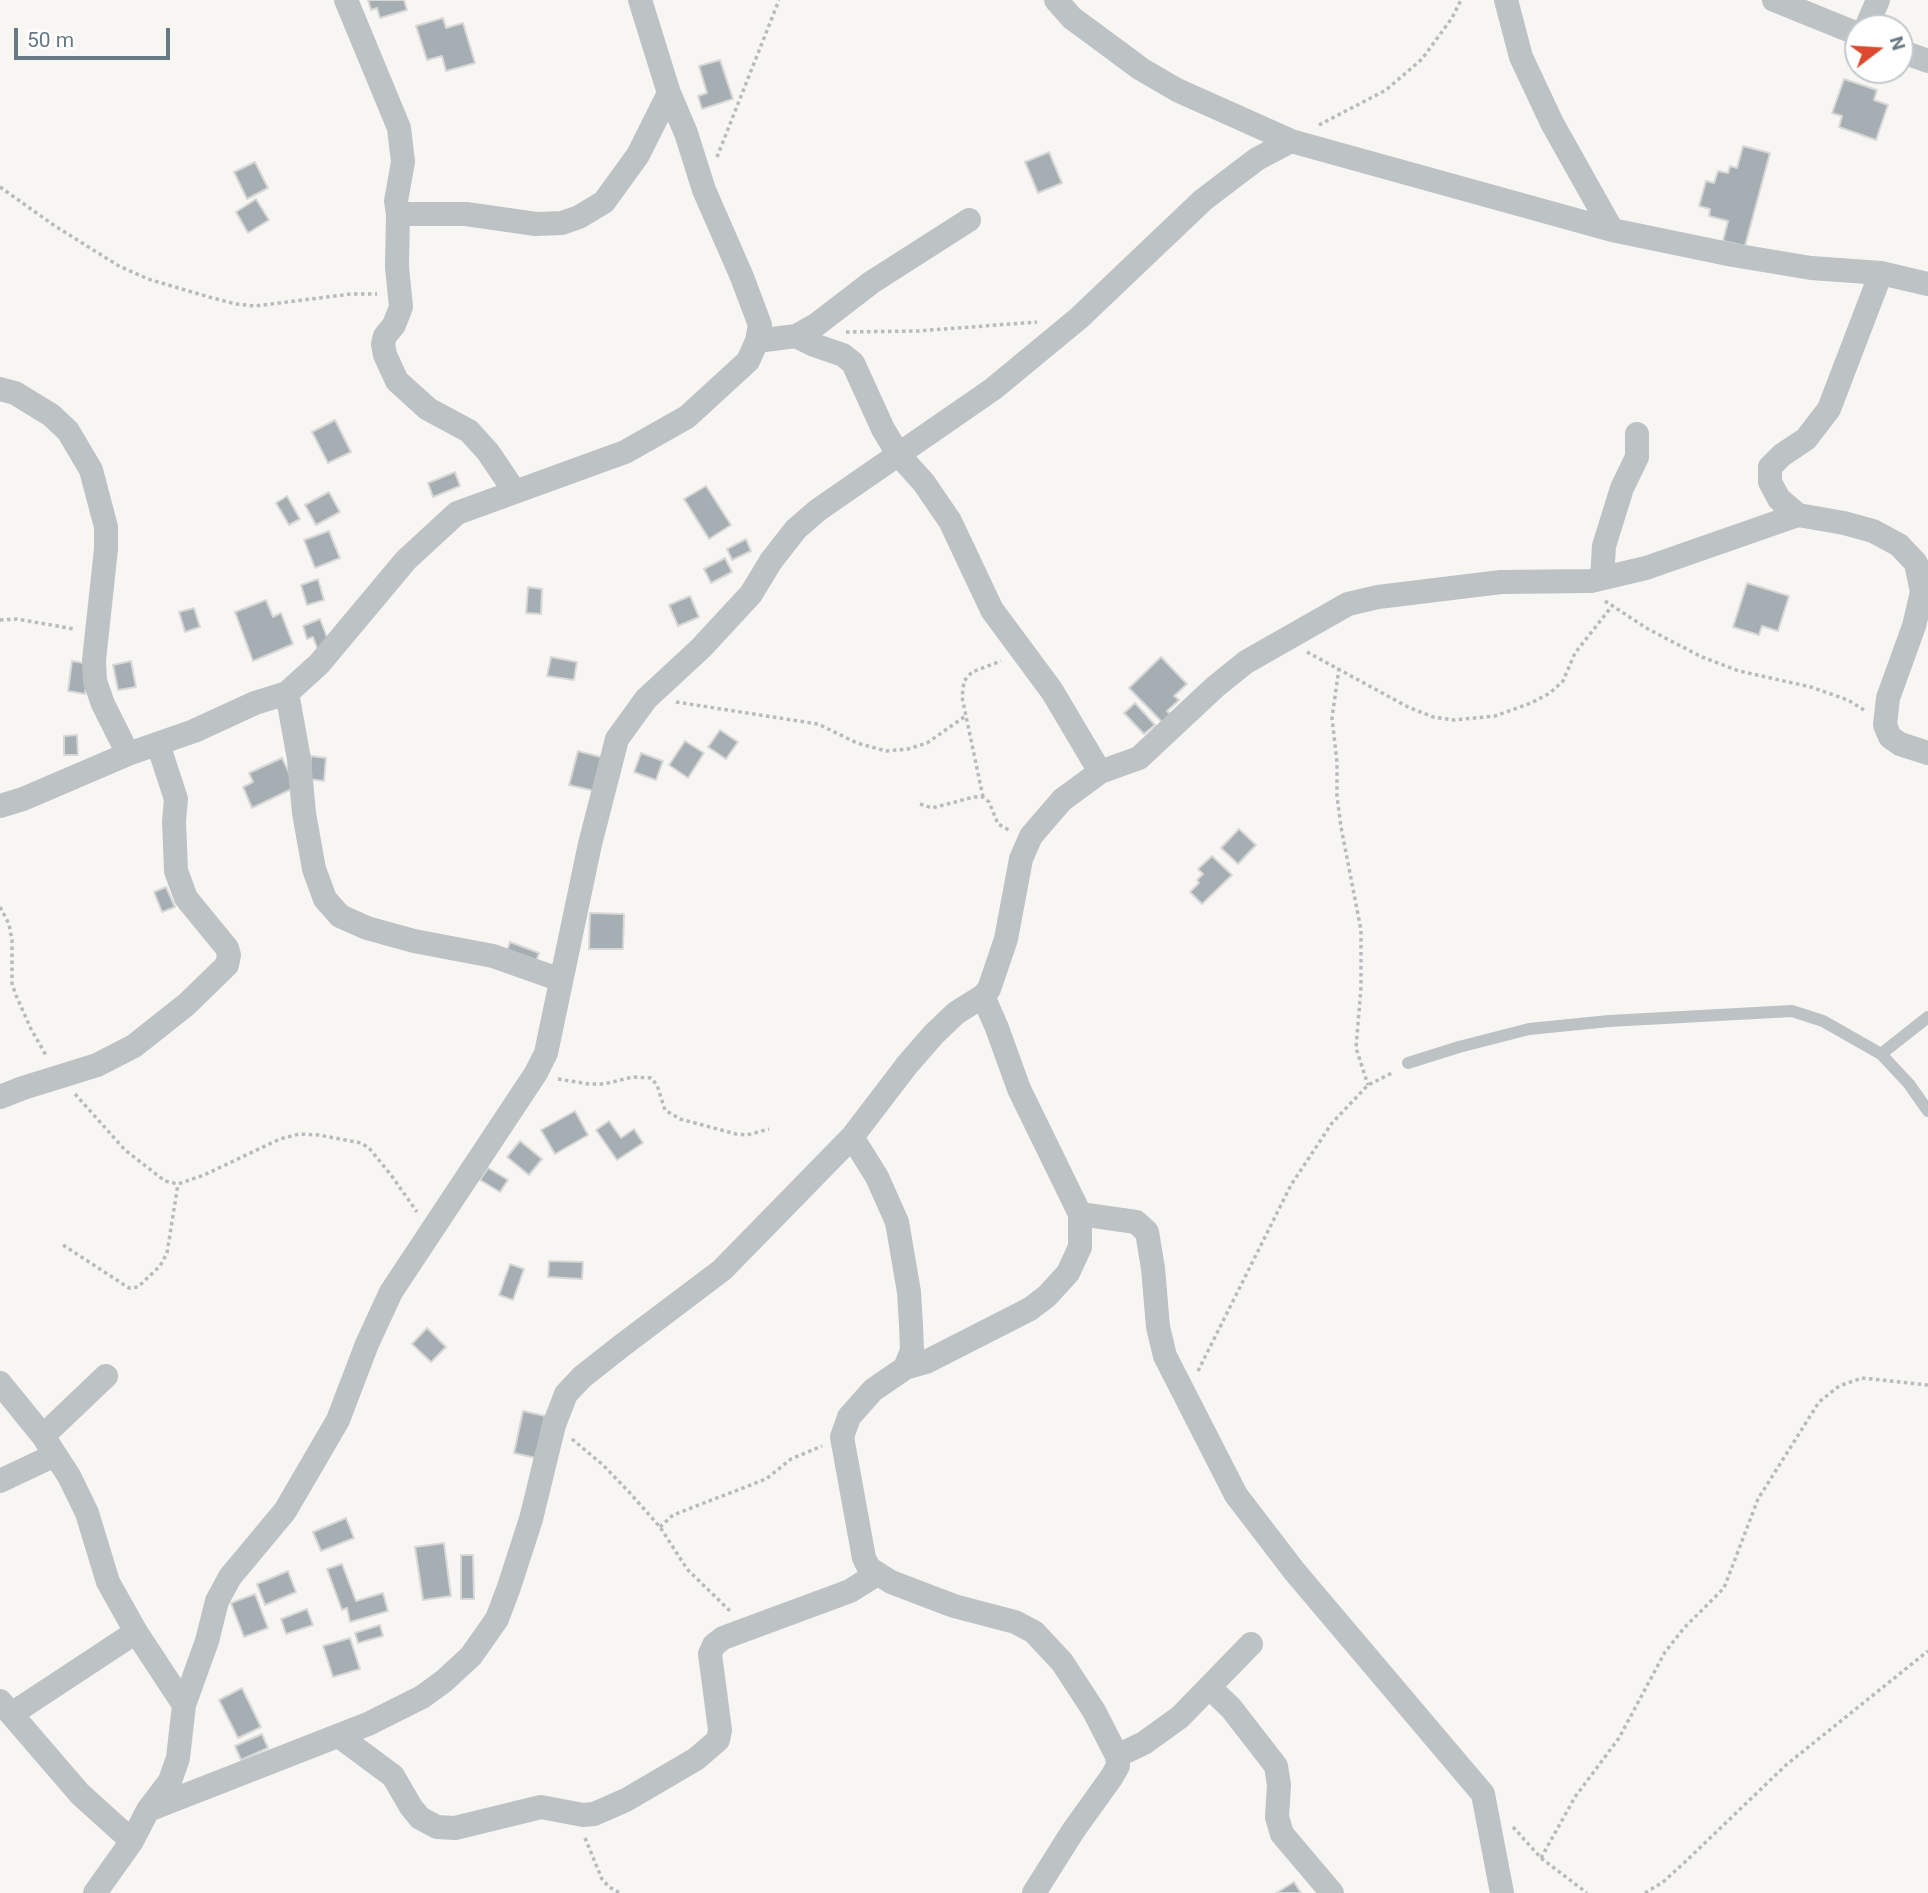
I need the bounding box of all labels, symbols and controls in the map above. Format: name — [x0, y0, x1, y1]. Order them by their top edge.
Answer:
scale bar — [18, 14, 173, 58]
north arrow — [1844, 14, 1914, 84]
text: 50 m — [27, 28, 74, 52]
text: N — [1885, 34, 1911, 53]

